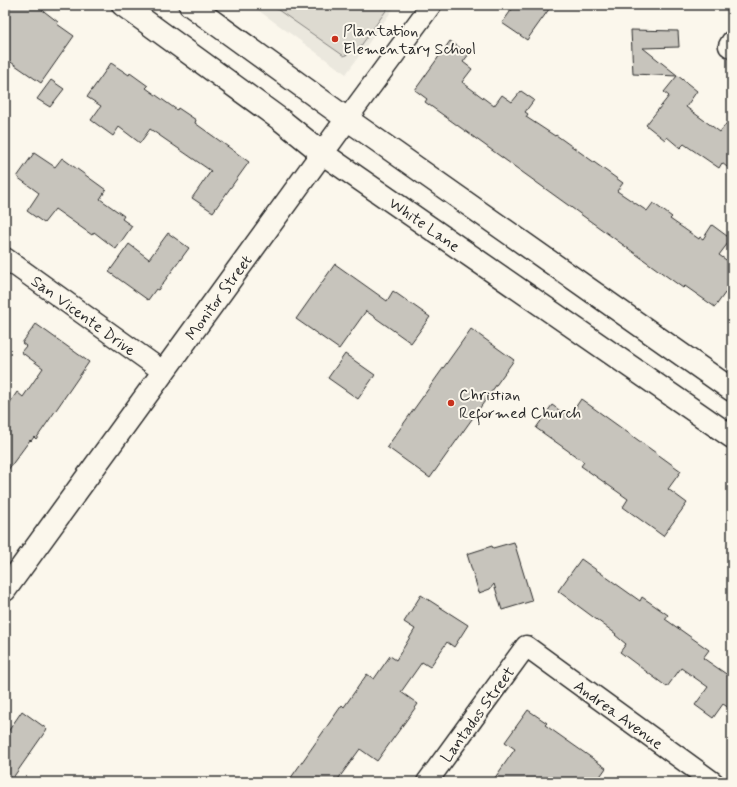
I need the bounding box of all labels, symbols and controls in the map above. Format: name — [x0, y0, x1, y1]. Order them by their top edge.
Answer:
place label: Plantation Elementary School — [343, 21, 476, 60]
marker: Plantation Elementary School — [330, 34, 340, 44]
street label: White Lane — [384, 193, 464, 258]
street label: Monitor Street — [181, 251, 257, 345]
street label: San Vicente Drive — [27, 271, 140, 362]
place label: Christian Reformed Church — [459, 385, 581, 426]
marker: Christian Reformed Church — [446, 398, 456, 408]
street label: Lantados Street — [436, 662, 520, 767]
street label: Andrea Avenue — [569, 676, 667, 755]

